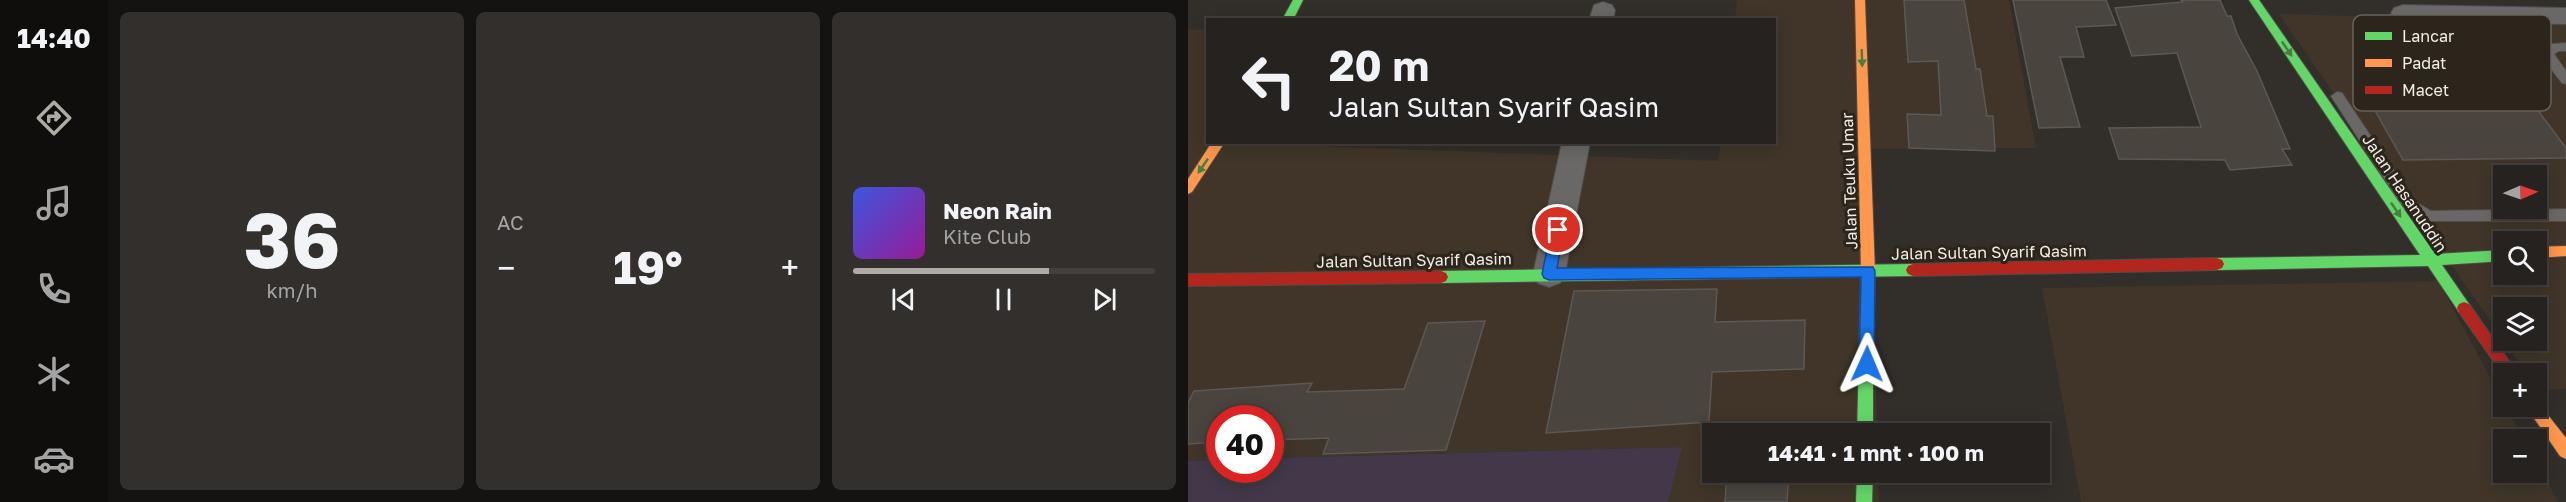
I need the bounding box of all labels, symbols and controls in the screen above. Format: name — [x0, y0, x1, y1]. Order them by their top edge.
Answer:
legend — [2353, 15, 2551, 111]
text: 14:40 — [17, 22, 91, 54]
text: Lancar — [2402, 26, 2454, 46]
text: 20 m — [1329, 40, 1429, 90]
one-way arrow — [2281, 40, 2292, 57]
icon: left — [1230, 42, 1308, 120]
one-way arrow — [1857, 49, 1867, 68]
text: Padat — [2402, 53, 2446, 73]
text: Macet — [2402, 80, 2449, 100]
text: Jalan Sultan Syarif Qasim — [1329, 91, 1659, 123]
icon: directions — [33, 97, 75, 139]
street label: Jalan Teuku Umar — [1837, 112, 1861, 250]
street label: Jalan Hasanuddin — [2358, 130, 2452, 256]
one-way arrow — [1198, 157, 1209, 174]
north arrow — [2493, 165, 2547, 219]
map controls — [2493, 165, 2547, 483]
icon: music — [33, 182, 75, 224]
text: 36 — [243, 192, 341, 285]
text: Neon Rain — [943, 197, 1052, 224]
one-way arrow — [2390, 202, 2401, 218]
pin — [1532, 204, 1583, 255]
text: AC — [497, 210, 524, 234]
icon: arrive — [1541, 213, 1574, 246]
text: Kite Club — [943, 224, 1031, 248]
button: search — [2493, 231, 2547, 285]
text: 19° — [613, 240, 683, 294]
street label: Jalan Sultan Syarif Qasim — [1891, 240, 2087, 264]
text: − — [497, 248, 515, 287]
text: + — [781, 248, 799, 287]
street label: Jalan Sultan Syarif Qasim — [1316, 248, 1512, 272]
icon: phone — [33, 268, 75, 310]
text: km/h — [267, 278, 317, 302]
icon: previous — [887, 283, 920, 316]
icon: pause — [987, 283, 1020, 316]
icon: next — [1088, 283, 1121, 316]
button: layers — [2493, 297, 2547, 351]
position arrow — [1835, 332, 1899, 396]
icon: climate — [33, 353, 75, 395]
button: + — [2493, 363, 2547, 417]
speed limit sign: 40 — [1206, 405, 1284, 483]
button: − — [2493, 429, 2547, 483]
icon: car — [33, 438, 75, 480]
text: 14:41 · 1 mnt · 100 m — [1768, 439, 1984, 466]

